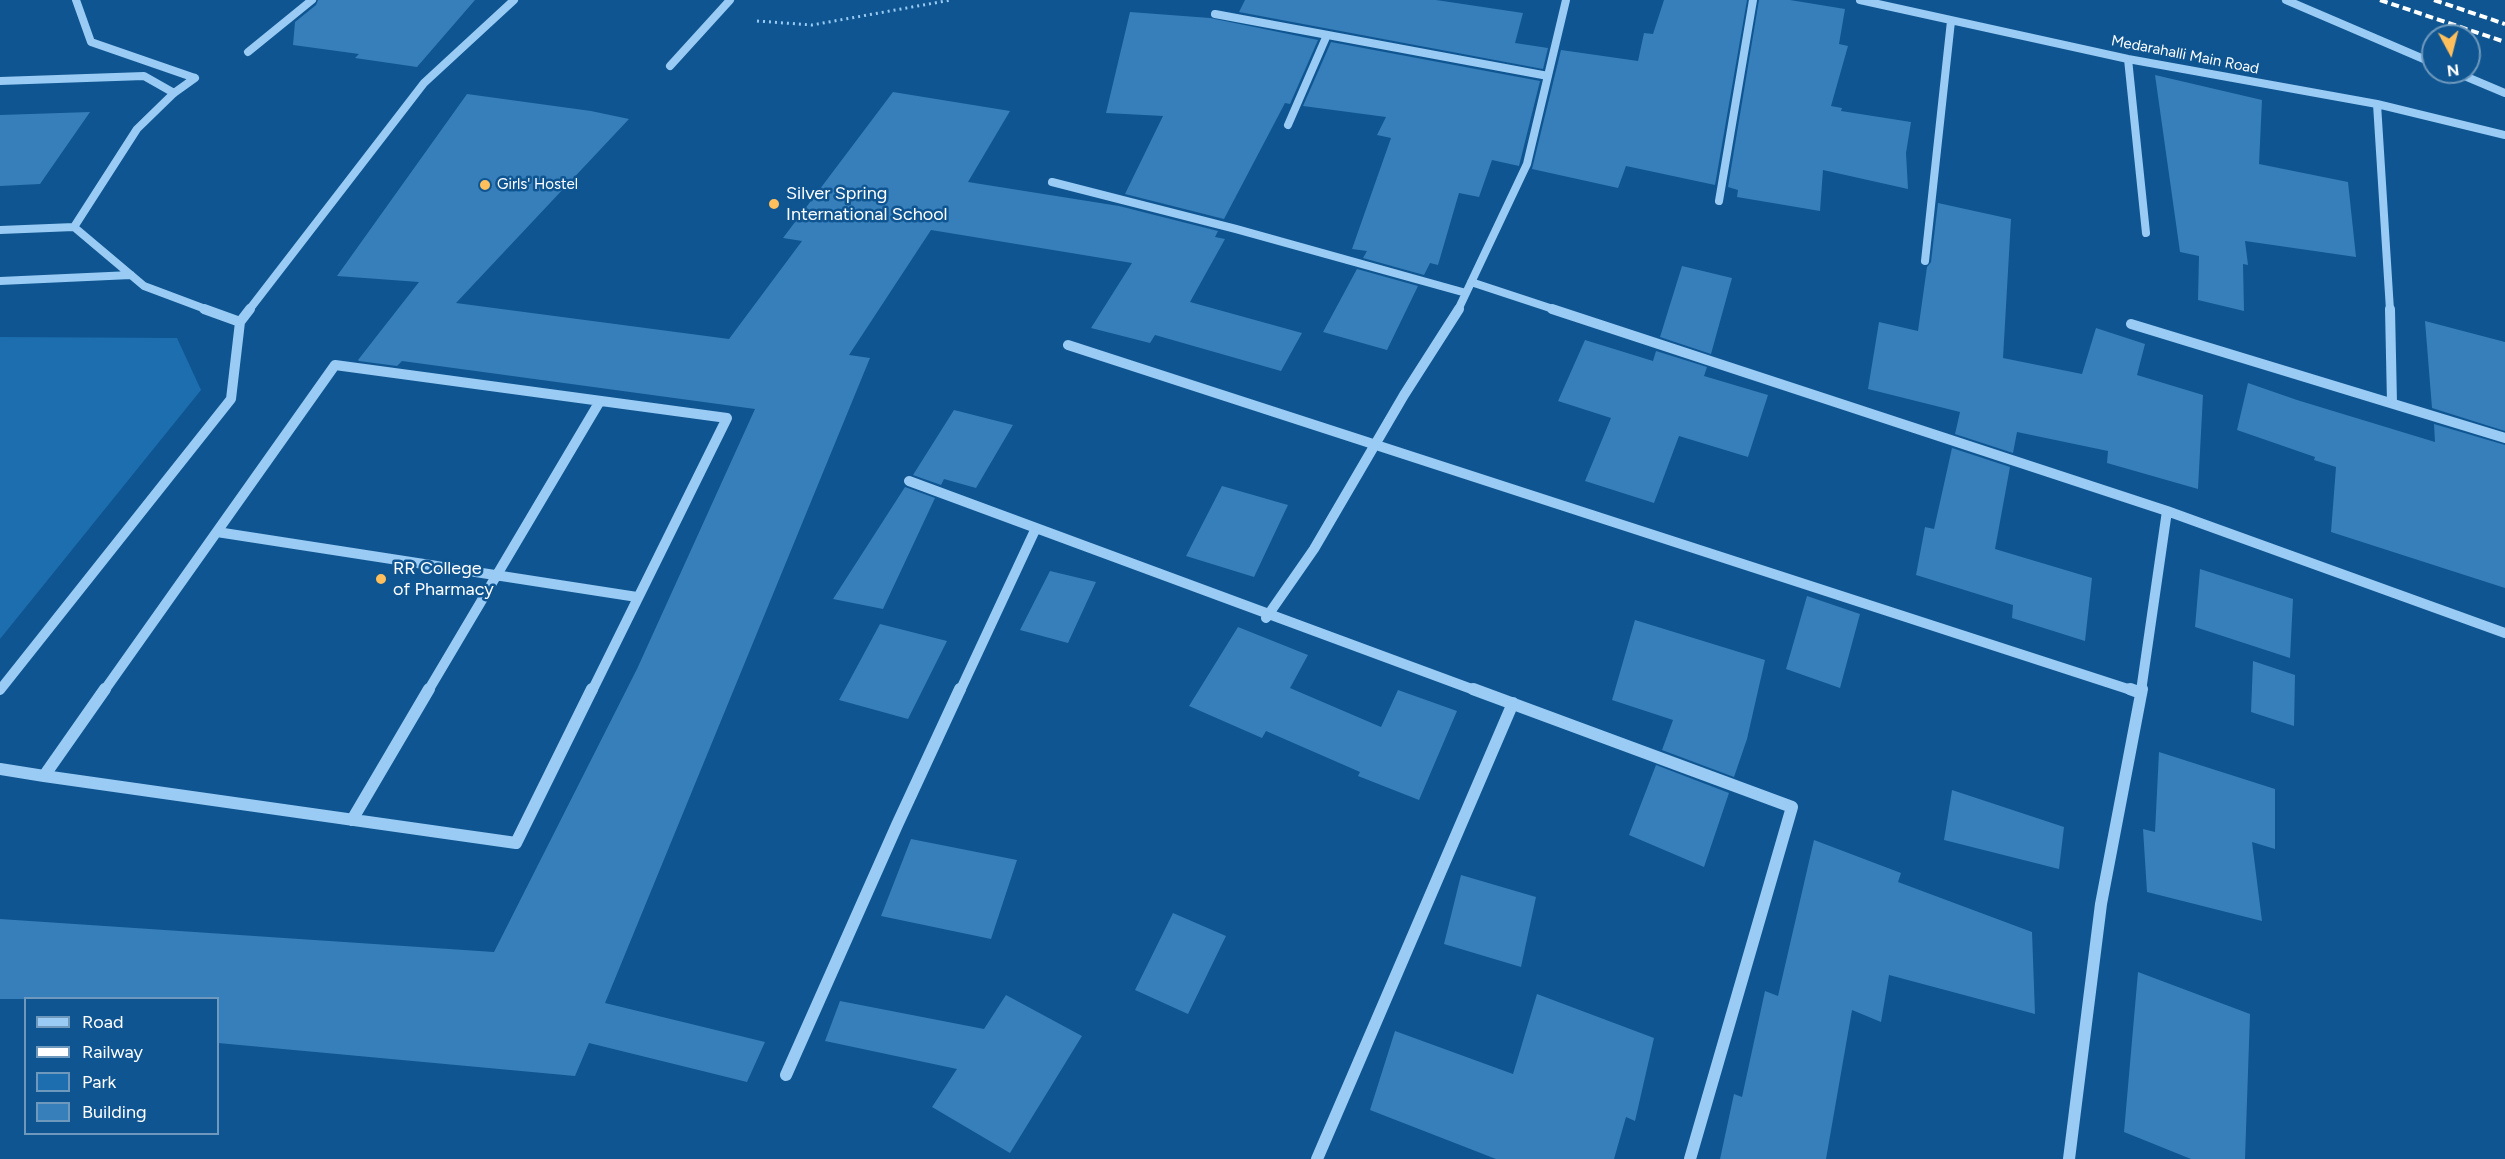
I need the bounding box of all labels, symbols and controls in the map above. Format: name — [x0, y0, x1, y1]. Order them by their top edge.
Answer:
north arrow — [2421, 24, 2481, 84]
street label: Medarahalli Main Road — [2110, 32, 2260, 78]
text: N — [2446, 60, 2460, 81]
place label: Girls' Hostel — [497, 176, 578, 194]
marker: Girls' Hostel — [478, 178, 492, 192]
place label: Silver Spring International School — [786, 183, 948, 226]
marker: Silver Spring International School — [767, 197, 781, 211]
place label: RR College of Pharmacy — [393, 558, 494, 600]
marker: RR College of Pharmacy — [374, 572, 388, 586]
legend — [24, 997, 219, 1135]
text: Road — [82, 1011, 123, 1033]
text: Railway — [82, 1041, 143, 1063]
text: Park — [82, 1071, 116, 1093]
text: Building — [82, 1101, 147, 1123]

